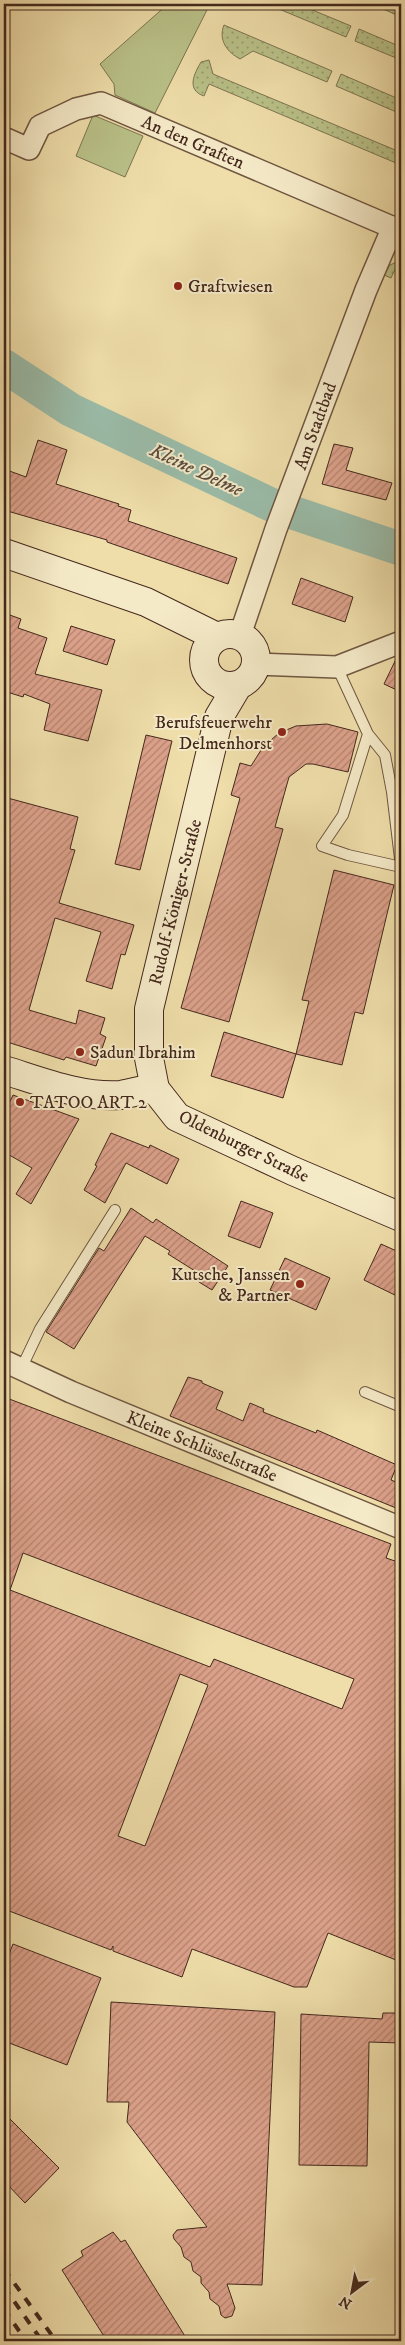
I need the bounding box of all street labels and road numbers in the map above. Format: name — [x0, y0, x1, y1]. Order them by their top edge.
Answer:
street label: An den Graften — [138, 111, 248, 175]
street label: Am Stadtbad — [290, 380, 342, 473]
street label: Rudolf-Königer-Straße — [145, 817, 207, 987]
street label: Oldenburger Straße — [175, 1106, 312, 1188]
street label: Kleine Schlüsselstraße — [123, 1407, 280, 1487]

